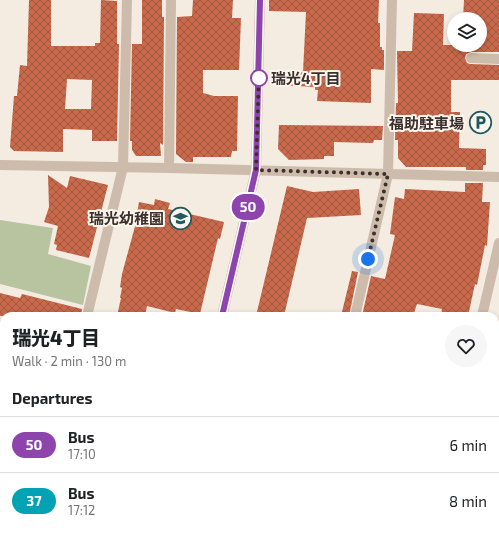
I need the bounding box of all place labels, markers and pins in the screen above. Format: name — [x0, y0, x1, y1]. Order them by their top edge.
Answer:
marker: 瑞光4丁目 — [250, 69, 268, 87]
place label: 瑞光4丁目 — [271, 69, 341, 87]
parking icon: 福助駐車場 — [467, 110, 493, 136]
place label: 福助駐車場 — [388, 114, 464, 132]
school or university icon: 瑞光幼稚園 — [167, 205, 193, 231]
place label: 瑞光幼稚園 — [89, 209, 164, 227]

